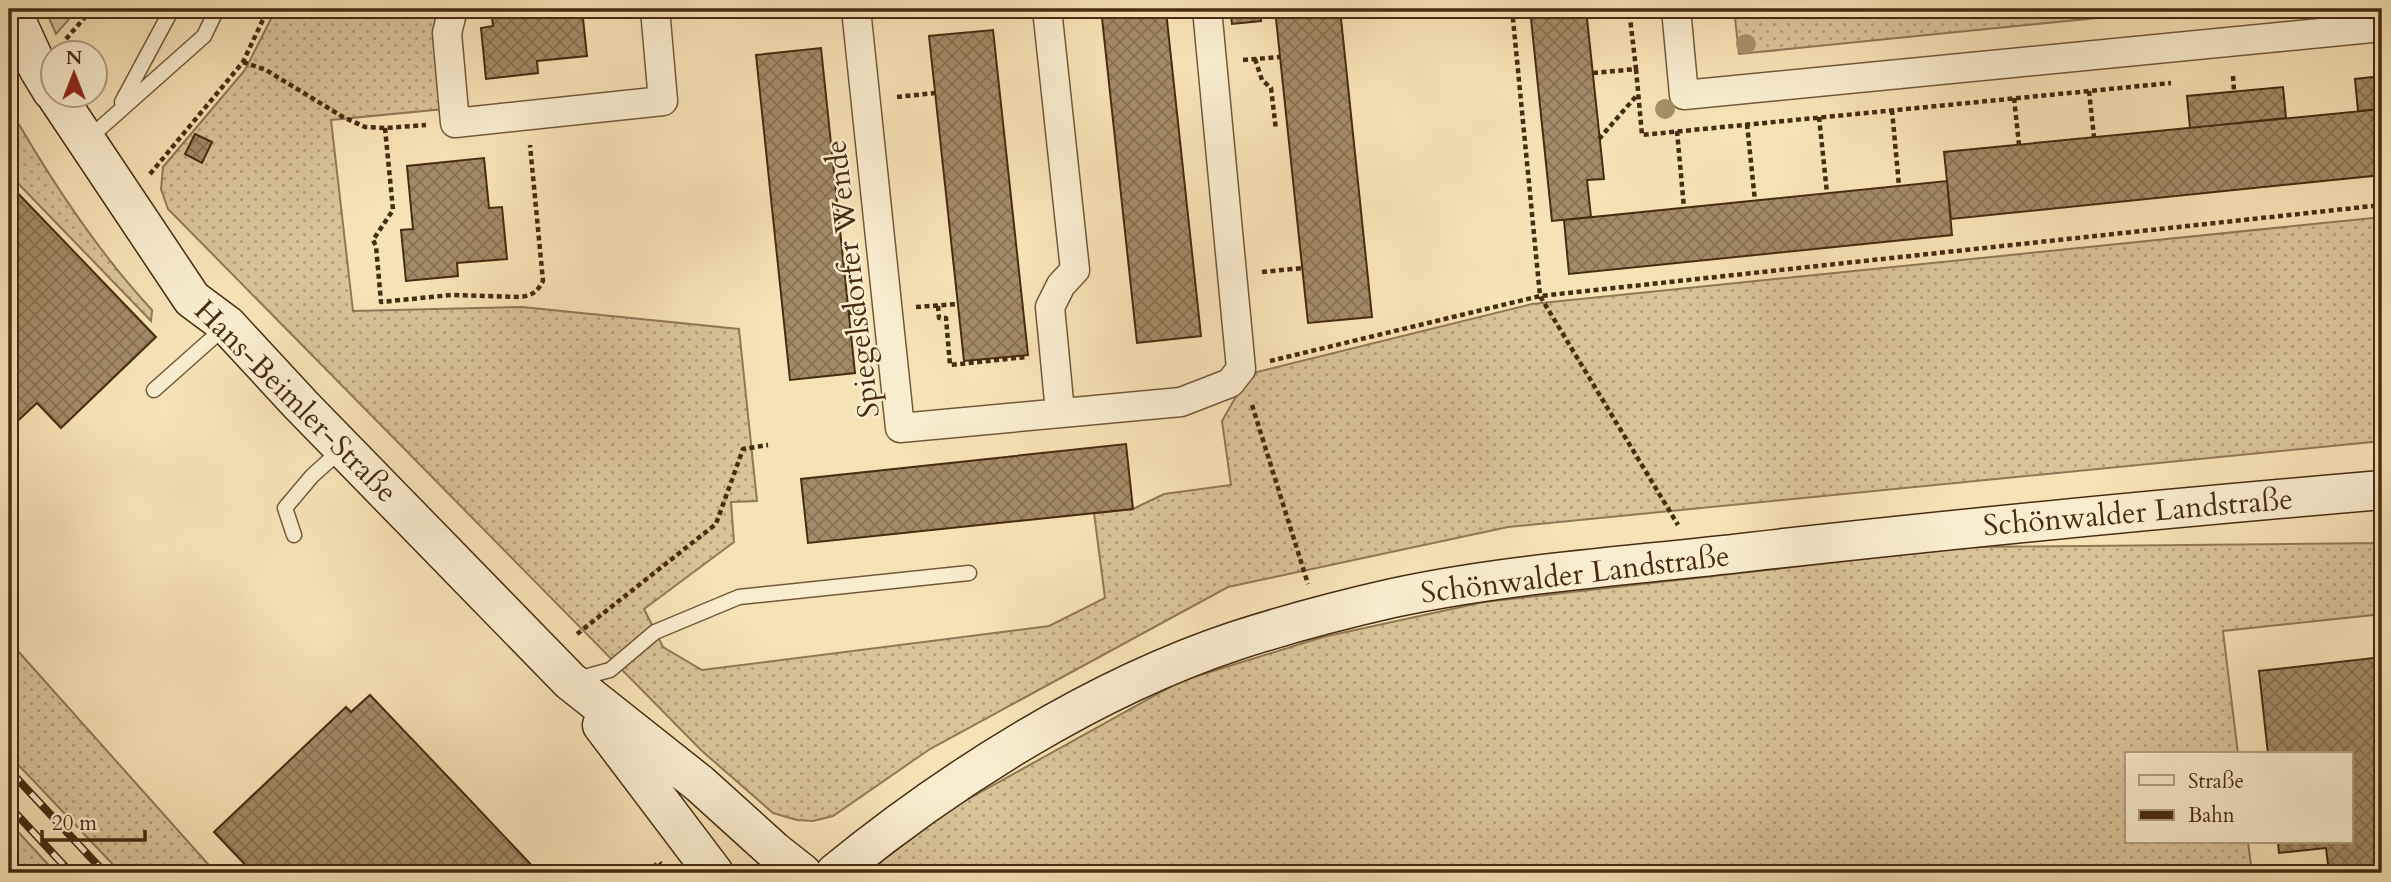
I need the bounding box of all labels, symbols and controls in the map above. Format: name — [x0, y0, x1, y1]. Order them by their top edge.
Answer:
north arrow — [38, 38, 108, 108]
text: N — [66, 45, 83, 71]
street label: Spiegelsdorfer Wende — [815, 138, 890, 420]
street label: Hans-Beimler-Straße — [185, 291, 406, 512]
street label: Schönwalder Landstraße — [1981, 479, 2295, 546]
street label: Schönwalder Landstraße — [1418, 535, 1732, 614]
legend — [2125, 752, 2352, 844]
text: Straße — [2188, 767, 2244, 796]
scale bar — [42, 798, 145, 842]
text: Bahn — [2188, 801, 2235, 830]
text: 20 m — [52, 809, 97, 838]

